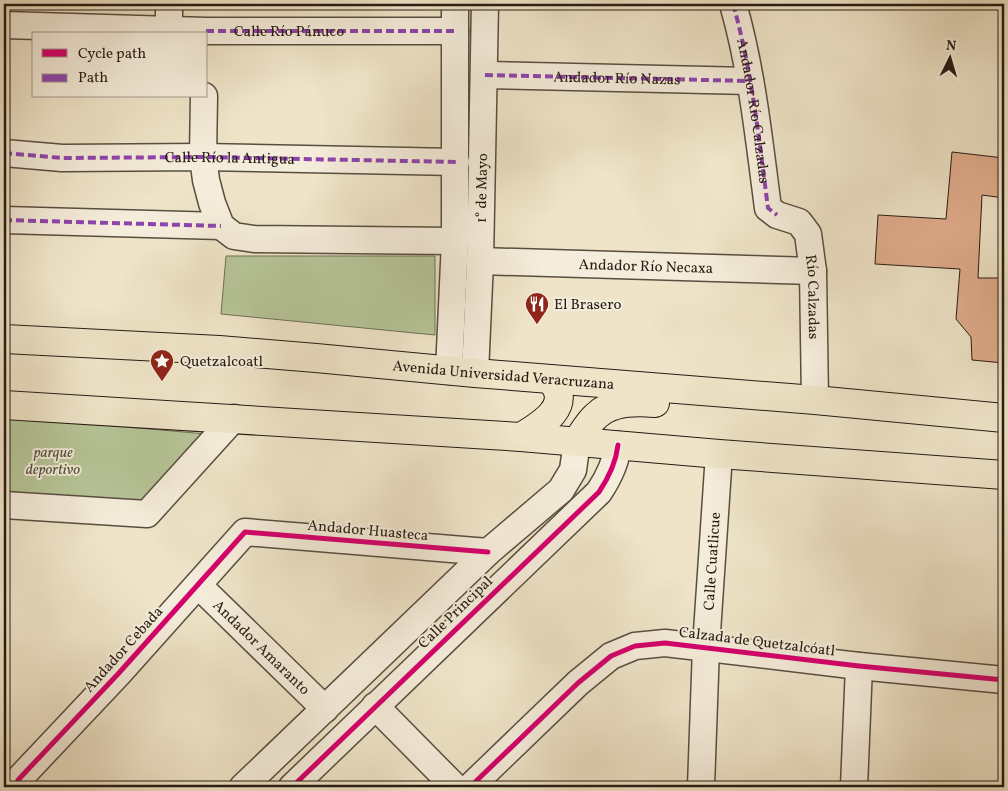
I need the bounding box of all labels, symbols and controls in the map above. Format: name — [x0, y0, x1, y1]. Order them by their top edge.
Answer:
street label: Calle Río Pánuco — [234, 22, 344, 43]
legend — [32, 32, 208, 98]
north arrow — [926, 32, 976, 82]
street label: Andador Río Calzadas — [730, 37, 774, 185]
text: N — [945, 37, 957, 56]
text: Cycle path — [78, 44, 146, 65]
text: Path — [78, 68, 108, 89]
street label: Andador Río Nazas — [553, 68, 681, 91]
street label: Calle Río la Antigua — [165, 148, 295, 171]
street label: 1° de Mayo — [472, 153, 494, 223]
street label: Río Calzadas — [799, 253, 823, 340]
street label: Andador Río Necaxa — [578, 255, 713, 280]
restaurant icon: El Brasero — [524, 291, 550, 325]
place label: El Brasero — [554, 295, 621, 316]
place icon: Quetzalcoatl — [149, 348, 175, 382]
place label: Quetzalcoatl — [180, 352, 263, 373]
street label: Avenida Universidad Veracruzana — [392, 356, 615, 396]
park label: parque deportivo — [26, 443, 80, 481]
street label: Calle Cuatlicue — [699, 512, 727, 611]
street label: Andador Huasteca — [307, 516, 429, 547]
street label: Calle Principal — [414, 572, 498, 654]
street label: Andador Amaranto — [207, 596, 314, 701]
street label: Andador Cebada — [80, 602, 169, 698]
street label: Calzada de Quetzalcóatl — [678, 622, 836, 662]

